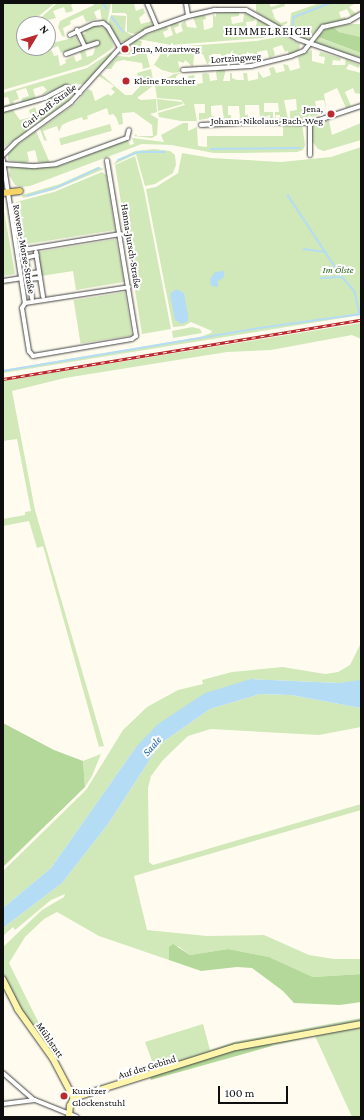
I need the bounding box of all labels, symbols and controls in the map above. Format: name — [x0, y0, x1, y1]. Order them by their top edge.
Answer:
north arrow — [16, 16, 56, 56]
text: N — [38, 23, 52, 36]
district label: HIMMELREICH — [225, 25, 311, 39]
place label: Jena, Mozartweg — [133, 43, 200, 55]
marker: Jena, Mozartweg — [120, 44, 130, 54]
street label: Lortzingweg — [210, 50, 262, 66]
place label: Kleine Forscher — [134, 75, 196, 87]
marker: Kleine Forscher — [121, 76, 131, 86]
street label: Carl-Orff-Straße — [19, 81, 79, 131]
place label: Jena, Johann-Nikolaus-Bach-Weg — [211, 102, 323, 126]
marker: Jena, Johann-Nikolaus-Bach-Weg — [326, 109, 336, 119]
street label: Rowena-Morse-Straße — [10, 203, 38, 295]
street label: Hanna-Jursch-Straße — [118, 203, 144, 289]
park label: Im Ölste — [322, 264, 354, 276]
water label: Saale — [140, 733, 164, 759]
street label: Mühlstatt — [34, 1020, 66, 1060]
street label: Auf der Gebind — [117, 1053, 177, 1081]
scale bar — [220, 1078, 290, 1104]
place label: Kunitzer Glockenstuhl — [72, 1084, 125, 1108]
text: 100 m — [225, 1086, 254, 1100]
marker: Kunitzer Glockenstuhl — [59, 1091, 69, 1101]

